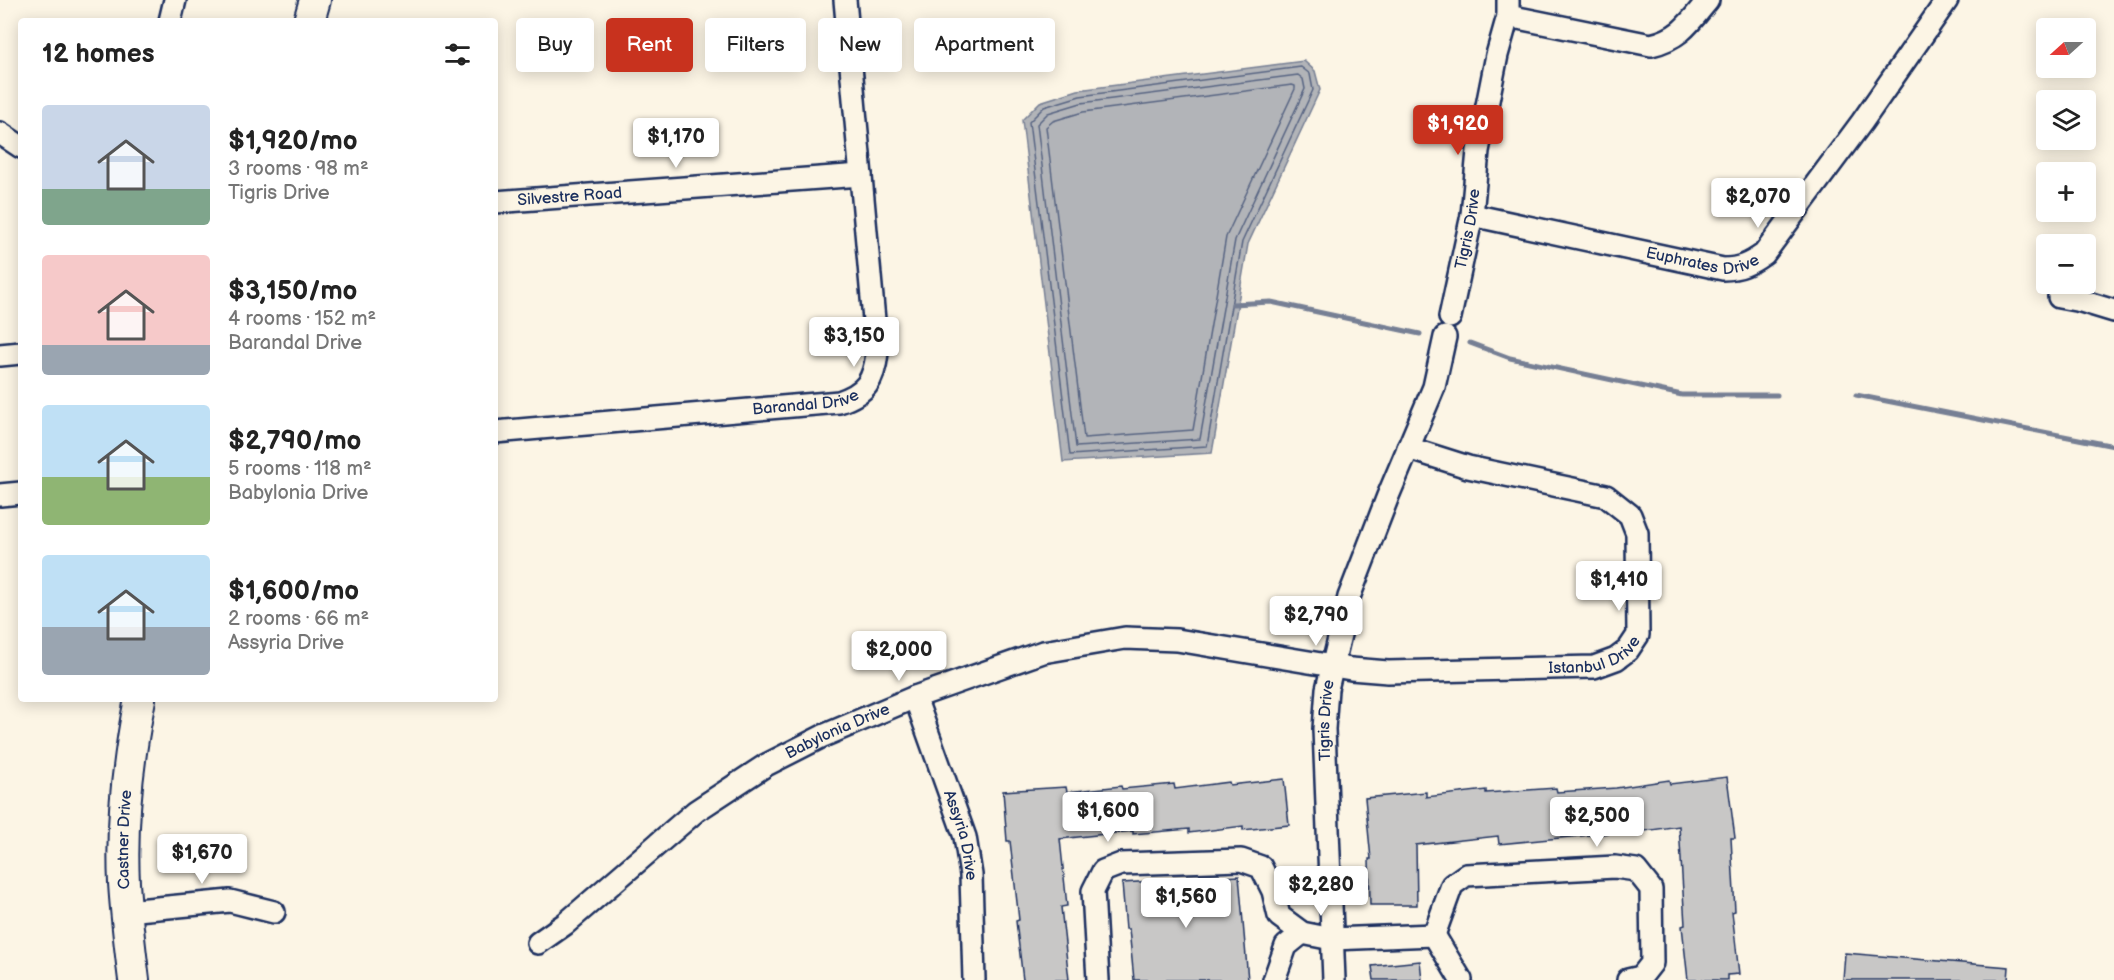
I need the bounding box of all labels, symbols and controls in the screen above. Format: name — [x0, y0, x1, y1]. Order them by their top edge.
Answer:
chip: Buy — [516, 18, 594, 72]
chip: Rent — [606, 18, 693, 72]
chip: Filters — [705, 18, 806, 72]
chip: New — [818, 18, 902, 72]
chip: Apartment — [914, 18, 1055, 72]
north arrow — [2036, 18, 2096, 78]
map controls — [2036, 18, 2096, 294]
icon: filters — [441, 38, 474, 71]
text: 12 homes — [42, 39, 154, 70]
button: layers — [2036, 90, 2096, 150]
pin: $1,920 — [1409, 105, 1507, 156]
text: $1,920 — [1427, 112, 1489, 136]
pin: $1,170 — [627, 118, 725, 169]
text: $1,170 — [647, 125, 705, 149]
text: $1,920/mo — [228, 126, 358, 157]
icon: home — [90, 129, 162, 201]
text: 3 rooms · 98 m² — [228, 157, 369, 181]
button: + — [2036, 162, 2096, 222]
pin: $2,070 — [1709, 178, 1807, 229]
text: Tigris Drive — [228, 181, 330, 205]
street label: Silvestre Road — [517, 183, 623, 210]
text: $2,070 — [1725, 185, 1791, 209]
street label: Tigris Drive — [1451, 187, 1484, 271]
button: − — [2036, 234, 2096, 294]
street label: Euphrates Drive — [1644, 243, 1763, 279]
text: $3,150/mo — [228, 276, 357, 307]
icon: home — [90, 279, 162, 351]
text: 4 rooms · 152 m² — [228, 307, 376, 331]
pin: $3,150 — [805, 317, 903, 368]
text: $3,150 — [823, 324, 885, 348]
text: Barandal Drive — [228, 331, 362, 355]
street label: Barandal Drive — [752, 385, 863, 419]
text: $2,790/mo — [228, 426, 361, 457]
icon: home — [90, 429, 162, 501]
text: 5 rooms · 118 m² — [228, 457, 372, 481]
text: Babylonia Drive — [228, 481, 368, 505]
pin: $1,410 — [1570, 561, 1668, 612]
text: $1,410 — [1590, 568, 1648, 592]
text: $1,600/mo — [228, 576, 359, 607]
icon: home — [90, 579, 162, 651]
pin: $2,790 — [1267, 596, 1365, 647]
text: $2,790 — [1284, 603, 1348, 627]
text: 2 rooms · 66 m² — [228, 607, 369, 631]
text: Assyria Drive — [228, 631, 344, 655]
pin: $2,000 — [850, 631, 948, 682]
street label: Istanbul Drive — [1548, 632, 1644, 678]
text: $2,000 — [866, 638, 932, 662]
street label: Tigris Drive — [1314, 677, 1339, 761]
street label: Babylonia Drive — [782, 699, 893, 763]
street label: Castner Drive — [114, 788, 136, 890]
street label: Assyria Drive — [940, 788, 981, 881]
pin: $1,600 — [1059, 792, 1157, 843]
pin: $2,500 — [1548, 797, 1646, 848]
text: $1,600 — [1076, 799, 1140, 823]
text: $2,500 — [1564, 804, 1630, 828]
pin: $1,670 — [153, 834, 251, 885]
text: $1,670 — [171, 841, 233, 865]
pin: $2,280 — [1272, 866, 1370, 917]
text: $2,280 — [1288, 873, 1354, 897]
pin: $1,560 — [1137, 878, 1235, 929]
text: $1,560 — [1155, 885, 1217, 909]

